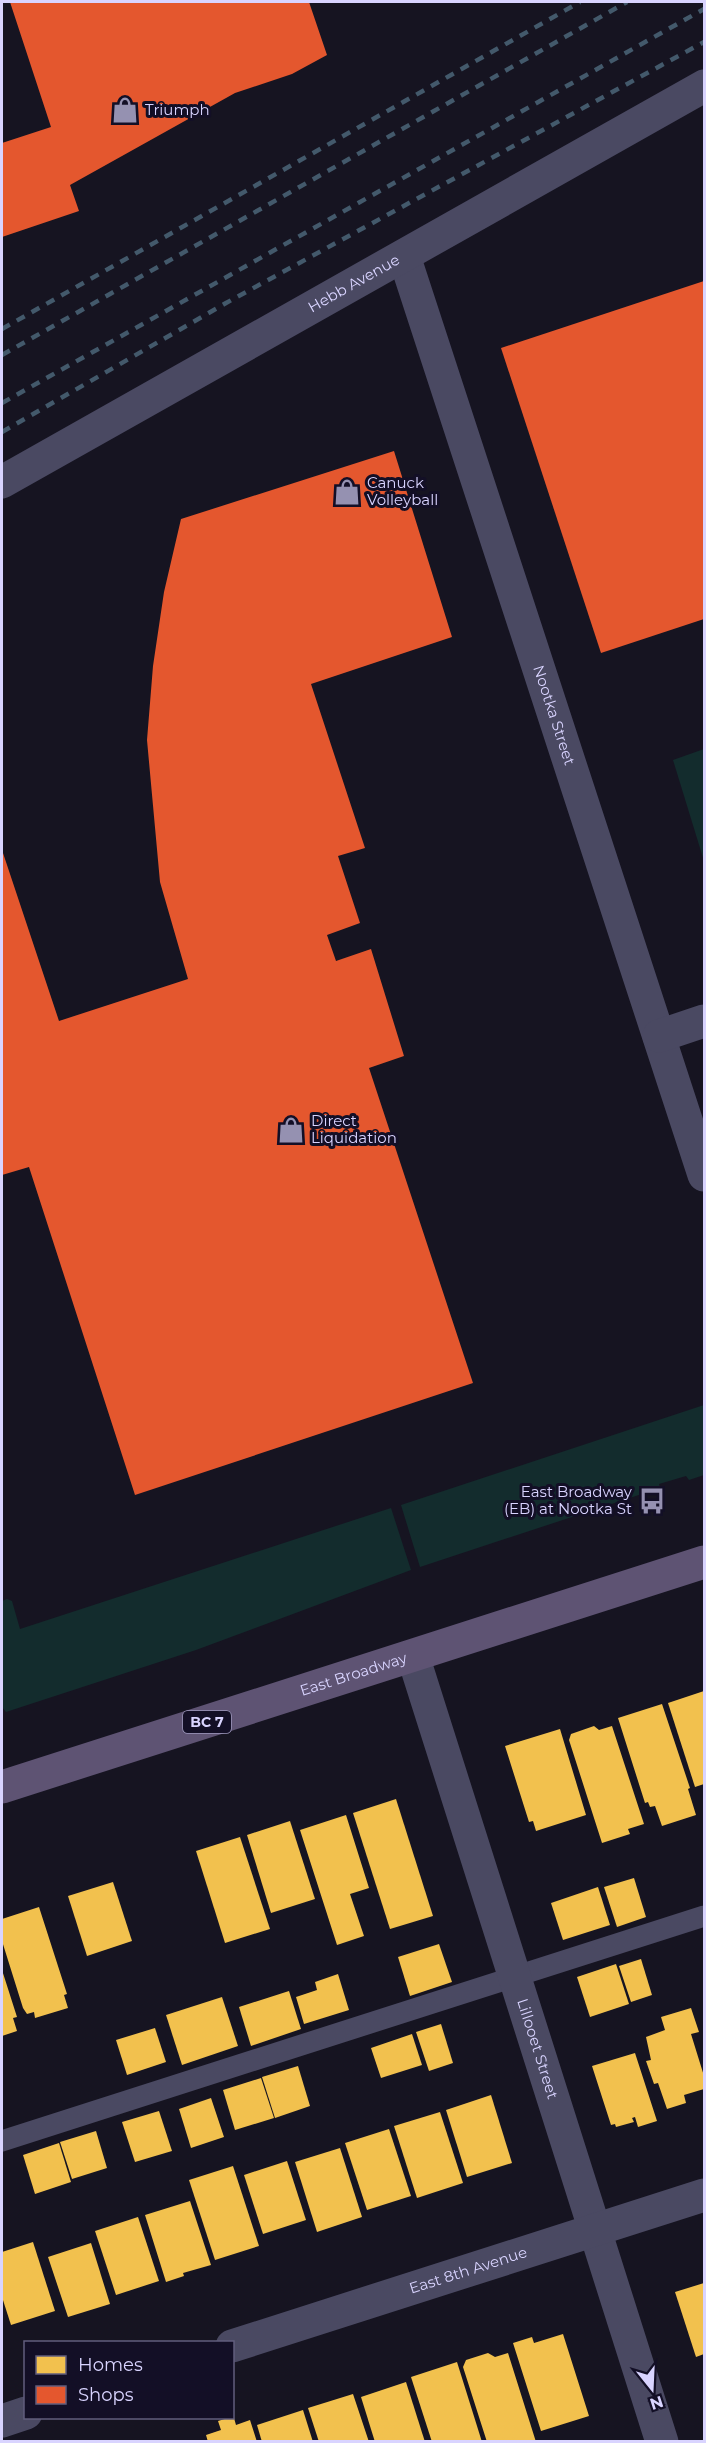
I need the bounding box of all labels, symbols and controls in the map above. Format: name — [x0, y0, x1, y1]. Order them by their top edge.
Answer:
shop icon: Triumph — [110, 95, 140, 125]
place label: Triumph — [145, 100, 210, 119]
street label: Hebb Avenue — [304, 250, 403, 316]
place label: Canuck Volleyball — [367, 473, 438, 509]
shop icon: Canuck Volleyball — [332, 477, 362, 507]
street label: Nootka Street — [529, 663, 580, 767]
place label: Direct Liquidation — [311, 1111, 397, 1147]
shop icon: Direct Liquidation — [276, 1115, 306, 1145]
place label: East Broadway (EB) at Nootka St — [504, 1482, 633, 1518]
bus stop icon: East Broadway (EB) at Nootka St — [637, 1486, 667, 1516]
street label: East Broadway — [297, 1648, 410, 1700]
road number: BC 7 — [183, 1711, 231, 1733]
street label: Lillooet Street — [513, 1996, 563, 2101]
street label: East 8th Avenue — [407, 2242, 529, 2298]
legend — [24, 2341, 234, 2419]
text: Homes — [78, 2354, 143, 2376]
north arrow — [622, 2359, 682, 2419]
text: Shops — [78, 2384, 134, 2406]
text: N — [647, 2392, 666, 2414]

